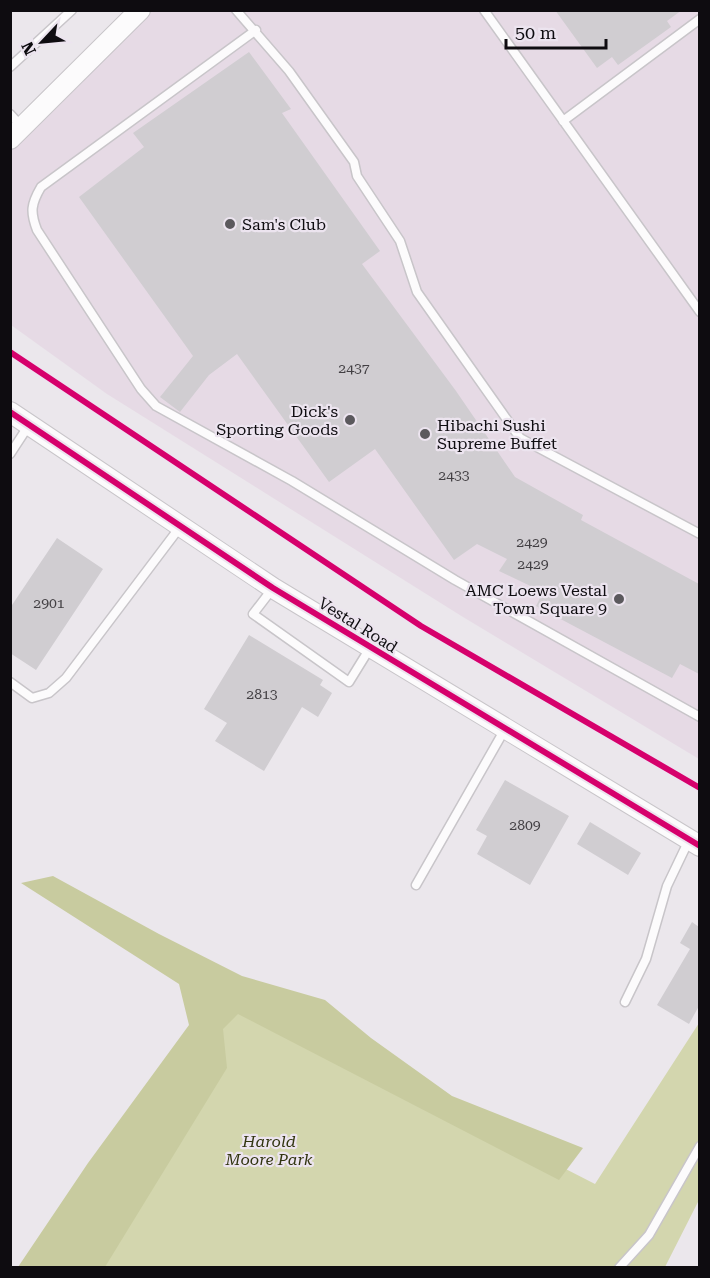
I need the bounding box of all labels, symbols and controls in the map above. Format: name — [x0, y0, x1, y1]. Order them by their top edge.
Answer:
north arrow — [12, 12, 72, 72]
scale bar — [506, 12, 606, 50]
text: 50 m — [515, 22, 556, 43]
text: N — [18, 39, 40, 58]
place label: Sam's Club — [242, 215, 326, 234]
marker: Sam's Club — [223, 217, 237, 231]
house number: 2437 — [338, 360, 370, 376]
place label: Dick's Sporting Goods — [216, 402, 338, 439]
marker: Dick's Sporting Goods — [343, 413, 357, 427]
place label: Hibachi Sushi Supreme Buffet — [437, 416, 557, 453]
marker: Hibachi Sushi Supreme Buffet — [418, 427, 432, 441]
house number: 2433 — [438, 467, 470, 483]
house number: 2429 — [516, 534, 548, 550]
house number: 2429 — [517, 556, 549, 572]
place label: AMC Loews Vestal Town Square 9 — [466, 581, 607, 618]
marker: AMC Loews Vestal Town Square 9 — [612, 592, 626, 606]
street label: Vestal Road — [315, 593, 401, 657]
house number: 2901 — [33, 595, 65, 611]
house number: 2813 — [246, 686, 278, 702]
house number: 2809 — [509, 817, 541, 833]
park label: Harold Moore Park — [225, 1132, 313, 1169]

